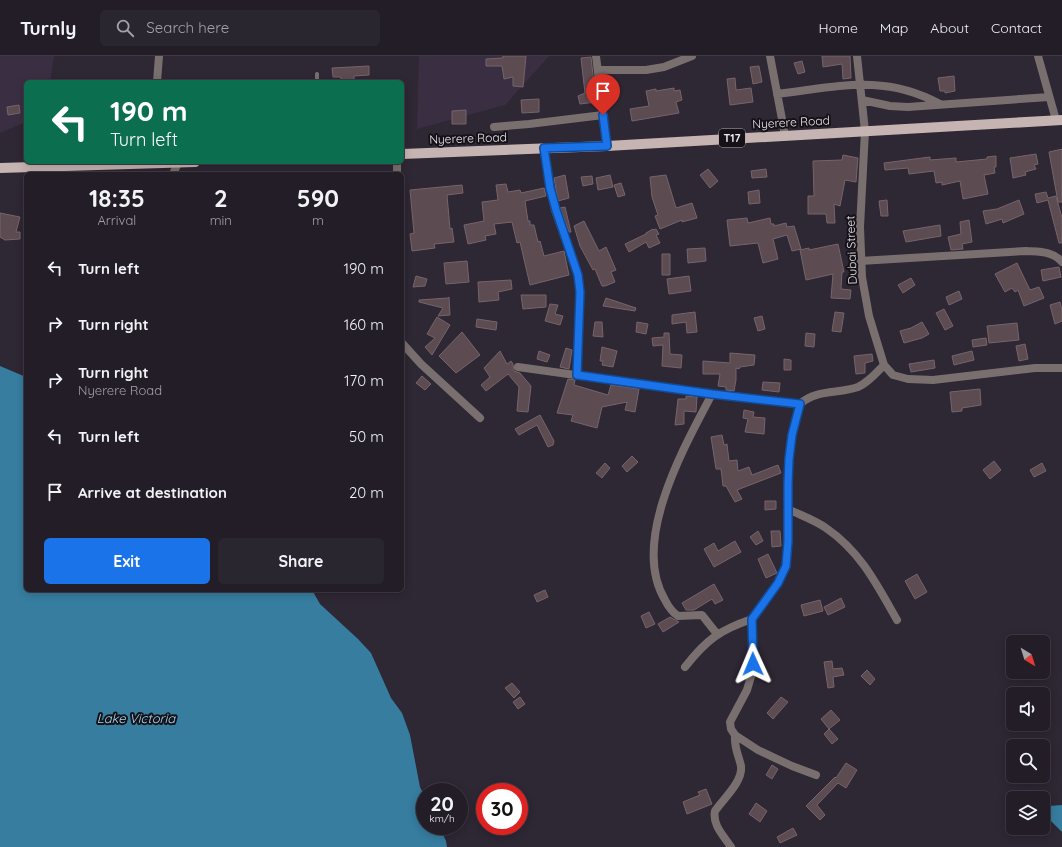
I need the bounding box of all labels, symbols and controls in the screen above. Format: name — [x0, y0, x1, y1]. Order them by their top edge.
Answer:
search box — [100, 10, 380, 46]
text: Turnly — [20, 16, 76, 40]
icon: search — [114, 17, 136, 39]
text: Search here — [146, 18, 229, 37]
text: Home — [819, 19, 858, 37]
text: Map — [880, 19, 908, 37]
text: About — [930, 19, 969, 37]
text: Contact — [991, 19, 1042, 37]
pin — [586, 74, 620, 115]
icon: arrive — [592, 80, 614, 102]
text: 190 m — [110, 93, 188, 128]
icon: left — [44, 96, 96, 148]
street label: Nyerere Road — [752, 112, 830, 132]
text: Turn left — [110, 128, 178, 151]
street label: Nyerere Road — [429, 129, 507, 147]
road number: T17 — [719, 129, 745, 147]
text: 18:35 — [89, 183, 145, 213]
text: 2 — [214, 183, 228, 213]
text: 590 — [297, 183, 339, 213]
text: Arrival — [97, 212, 136, 228]
text: min — [210, 212, 232, 228]
text: m — [312, 212, 324, 228]
street label: Dubai Street — [842, 215, 860, 285]
icon: left — [44, 257, 66, 279]
text: Turn left — [78, 259, 140, 278]
text: 190 m — [343, 259, 384, 278]
icon: right — [44, 313, 66, 335]
text: Turn right — [78, 315, 149, 334]
text: 160 m — [344, 315, 384, 334]
text: Turn right — [78, 363, 149, 382]
icon: right — [44, 369, 66, 391]
text: 170 m — [344, 371, 384, 390]
text: Nyerere Road — [78, 382, 162, 398]
icon: left — [44, 425, 66, 447]
text: Turn left — [78, 427, 140, 446]
text: 50 m — [349, 427, 384, 446]
icon: arrive — [44, 481, 66, 503]
text: Arrive at destination — [78, 483, 227, 502]
text: 20 m — [349, 483, 384, 502]
button: Exit — [44, 538, 210, 584]
button: Share — [218, 538, 384, 584]
north arrow — [1006, 635, 1050, 679]
map controls — [1006, 635, 1050, 835]
position arrow — [732, 643, 774, 685]
button: sound — [1006, 687, 1050, 731]
water label: Lake Victoria — [97, 710, 176, 726]
button: search — [1006, 739, 1050, 783]
speed limit sign: 30 — [476, 783, 528, 835]
text: 20 — [430, 791, 454, 816]
button: layers — [1006, 791, 1050, 835]
text: km/h — [429, 812, 455, 825]

